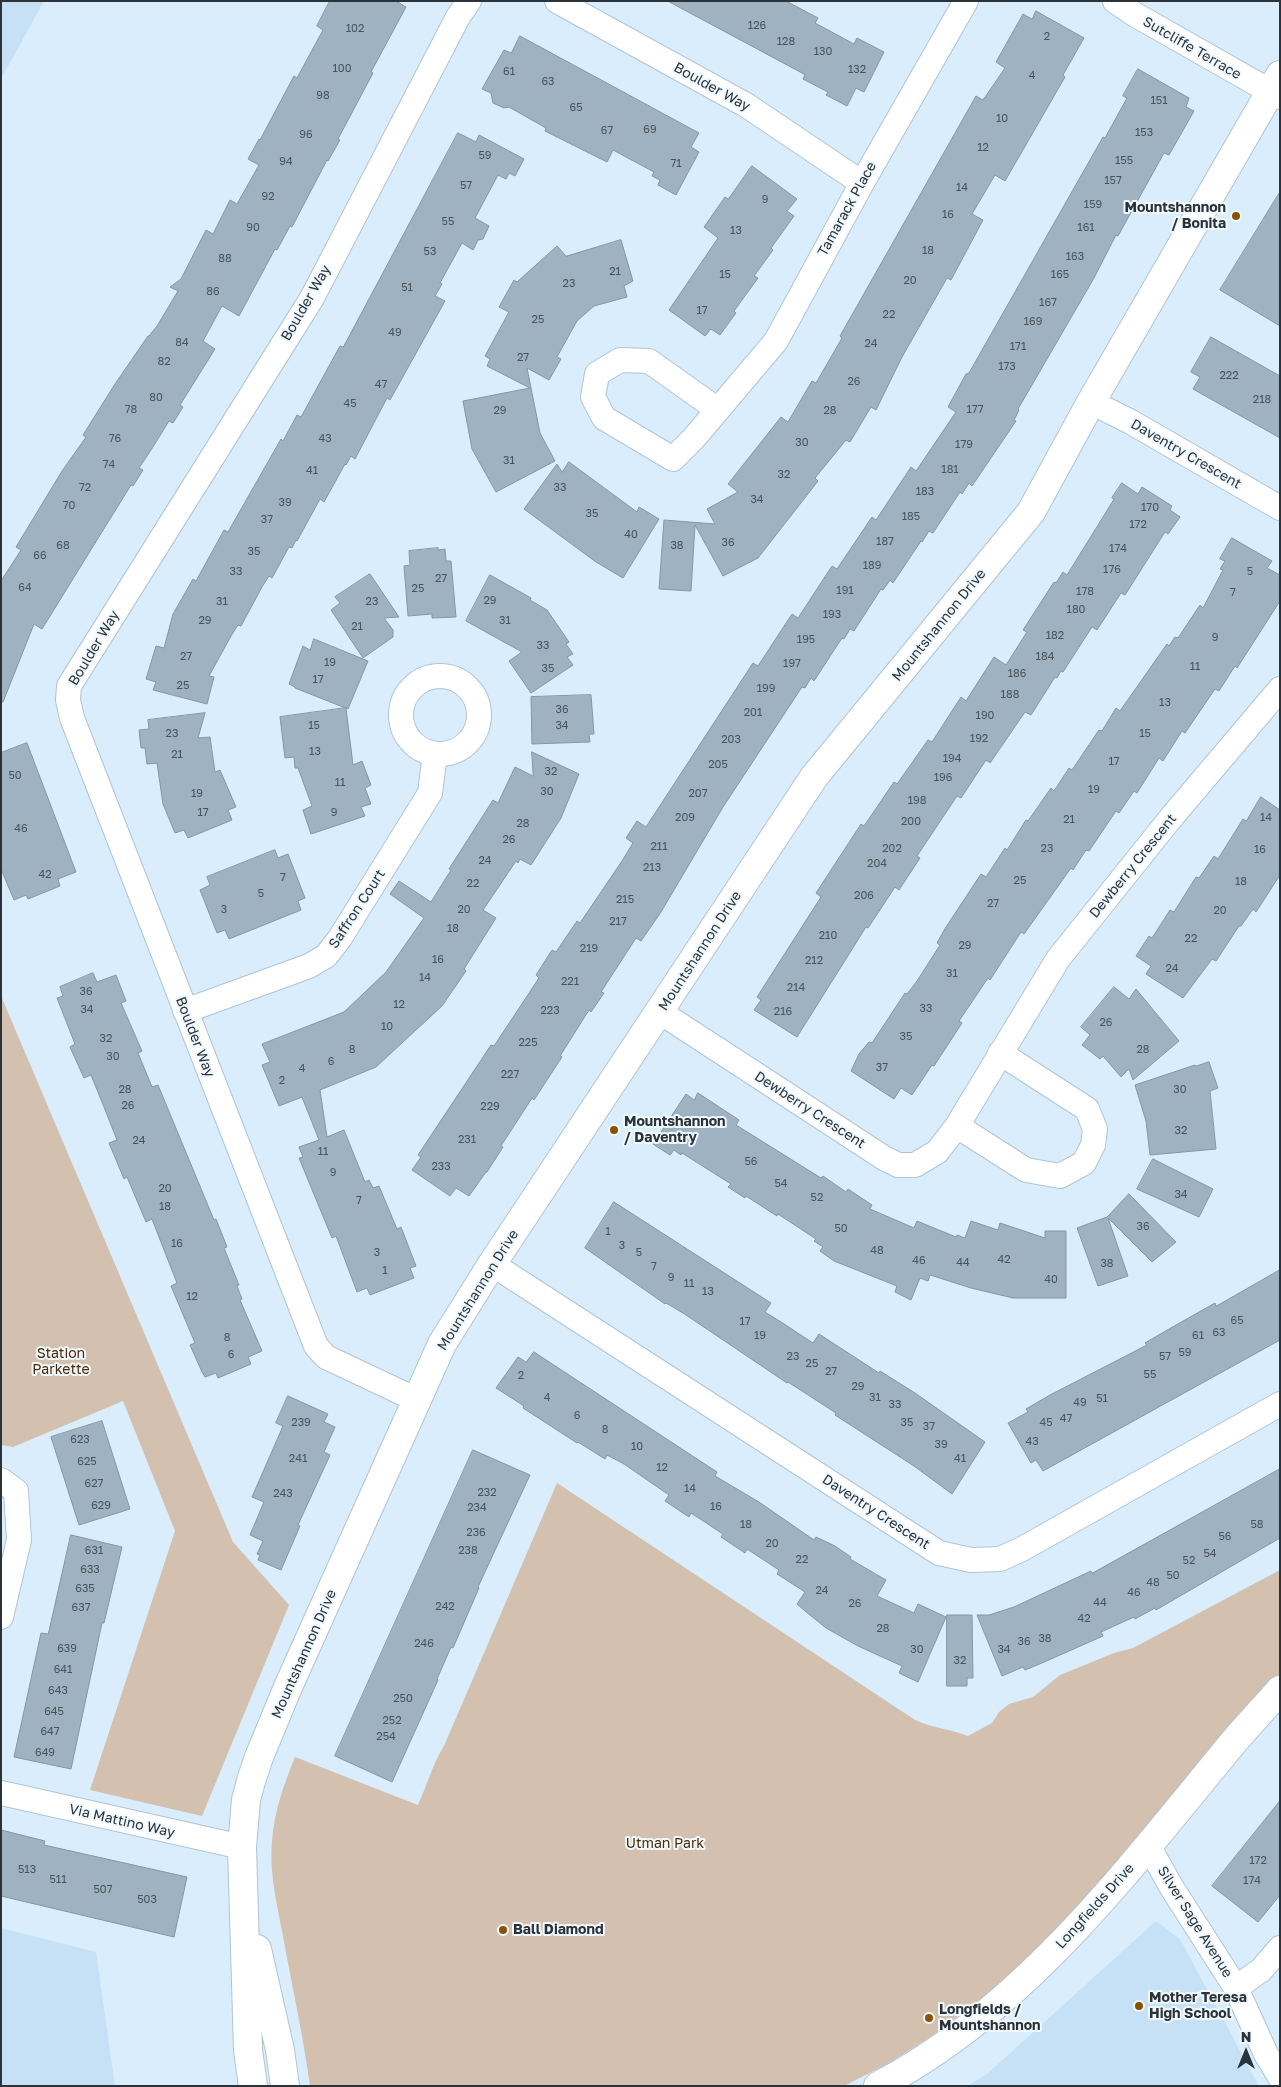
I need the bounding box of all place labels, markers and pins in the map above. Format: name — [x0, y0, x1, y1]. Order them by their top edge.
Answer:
place label: Mountshannon / Bonita — [1125, 200, 1226, 232]
marker: Mountshannon / Bonita — [1230, 210, 1242, 222]
place label: Mountshannon / Daventry — [624, 1114, 725, 1146]
marker: Mountshannon / Daventry — [608, 1124, 620, 1136]
place label: Ball Diamond — [513, 1922, 604, 1938]
marker: Ball Diamond — [497, 1924, 509, 1936]
place label: Mother Teresa High School — [1149, 1990, 1247, 2022]
marker: Mother Teresa High School — [1133, 2000, 1145, 2012]
place label: Longfields / Mountshannon — [939, 2002, 1040, 2034]
marker: Longfields / Mountshannon — [923, 2012, 935, 2024]

